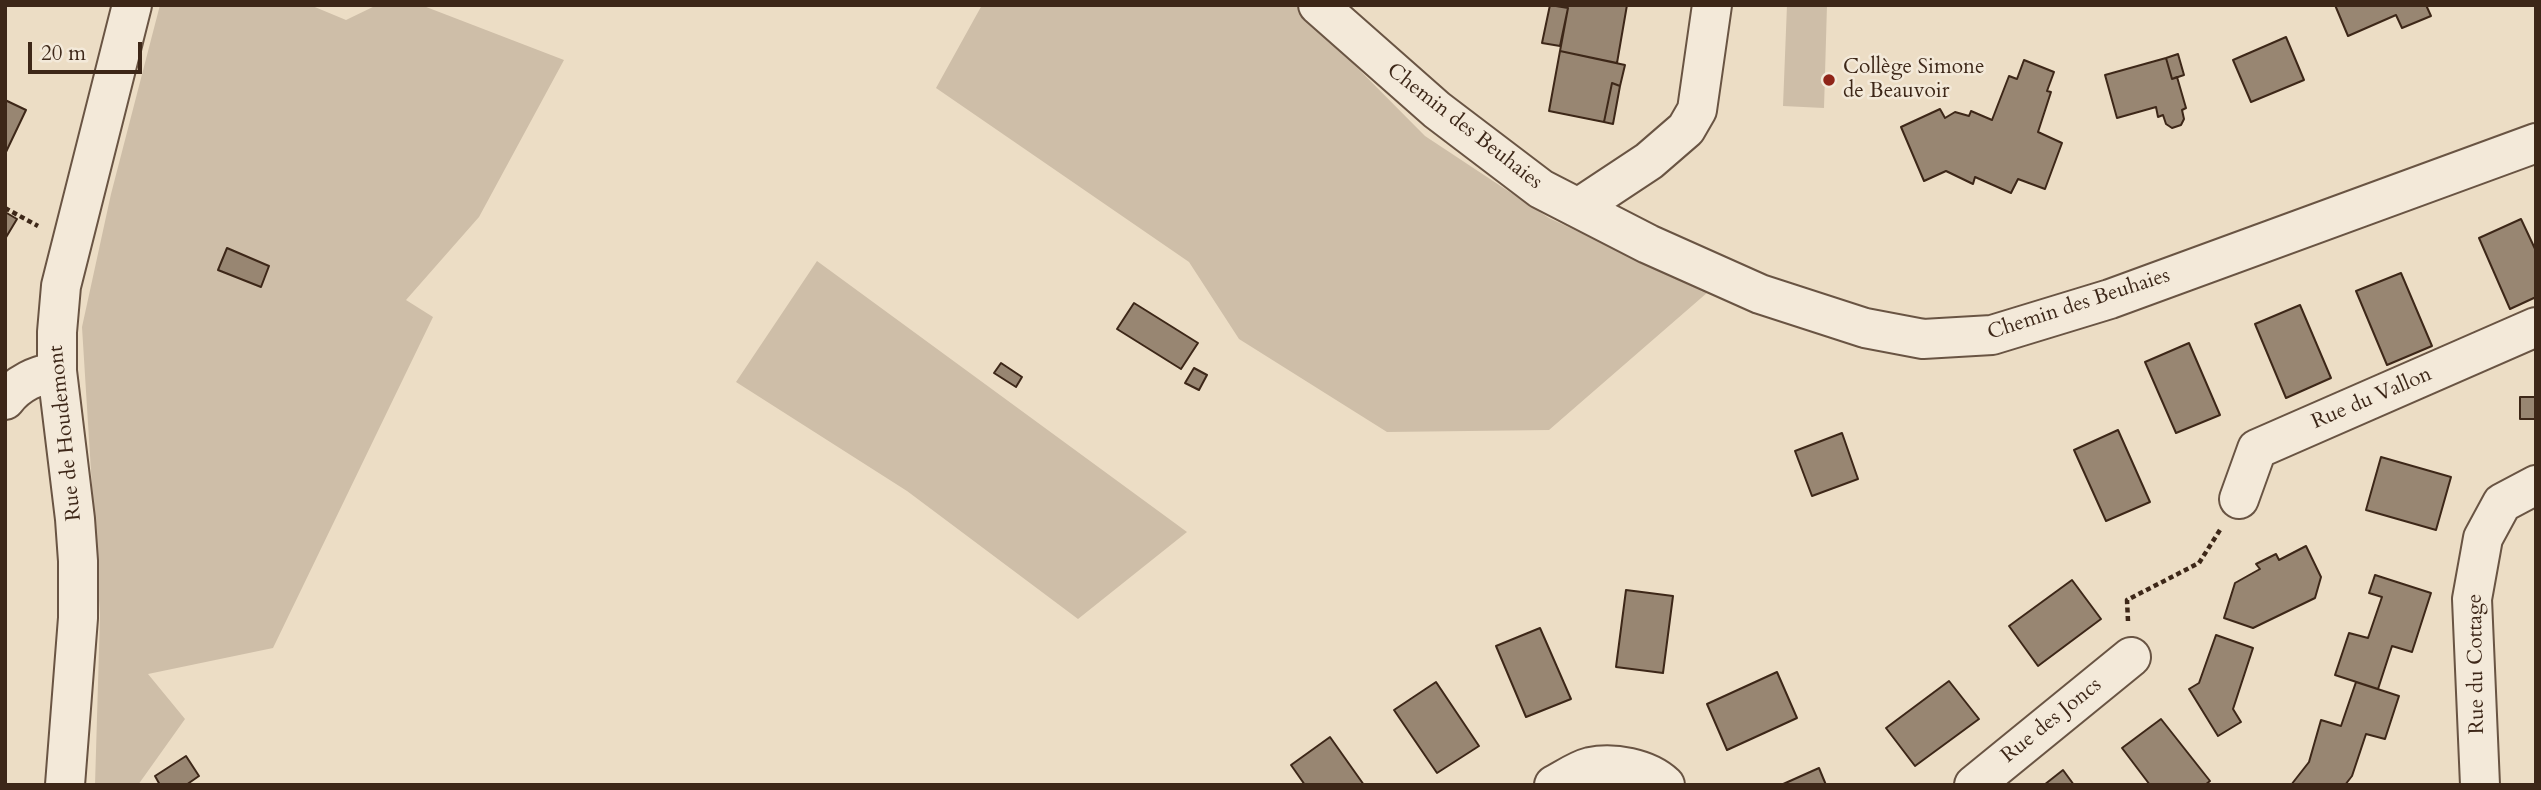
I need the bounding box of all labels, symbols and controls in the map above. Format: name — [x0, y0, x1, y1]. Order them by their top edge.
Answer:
scale bar — [32, 28, 145, 72]
text: 20 m — [41, 39, 86, 68]
place label: Collège Simone de Beauvoir — [1843, 55, 1985, 105]
street label: Chemin des Beuhaies — [1381, 59, 1547, 195]
marker: Collège Simone de Beauvoir — [1821, 72, 1837, 88]
street label: Chemin des Beuhaies — [1985, 264, 2173, 346]
street label: Rue de Houdemont — [44, 344, 88, 522]
street label: Rue du Vallon — [2308, 362, 2436, 436]
street label: Rue du Cottage — [2463, 593, 2491, 735]
street label: Rue des Joncs — [1997, 673, 2107, 769]

